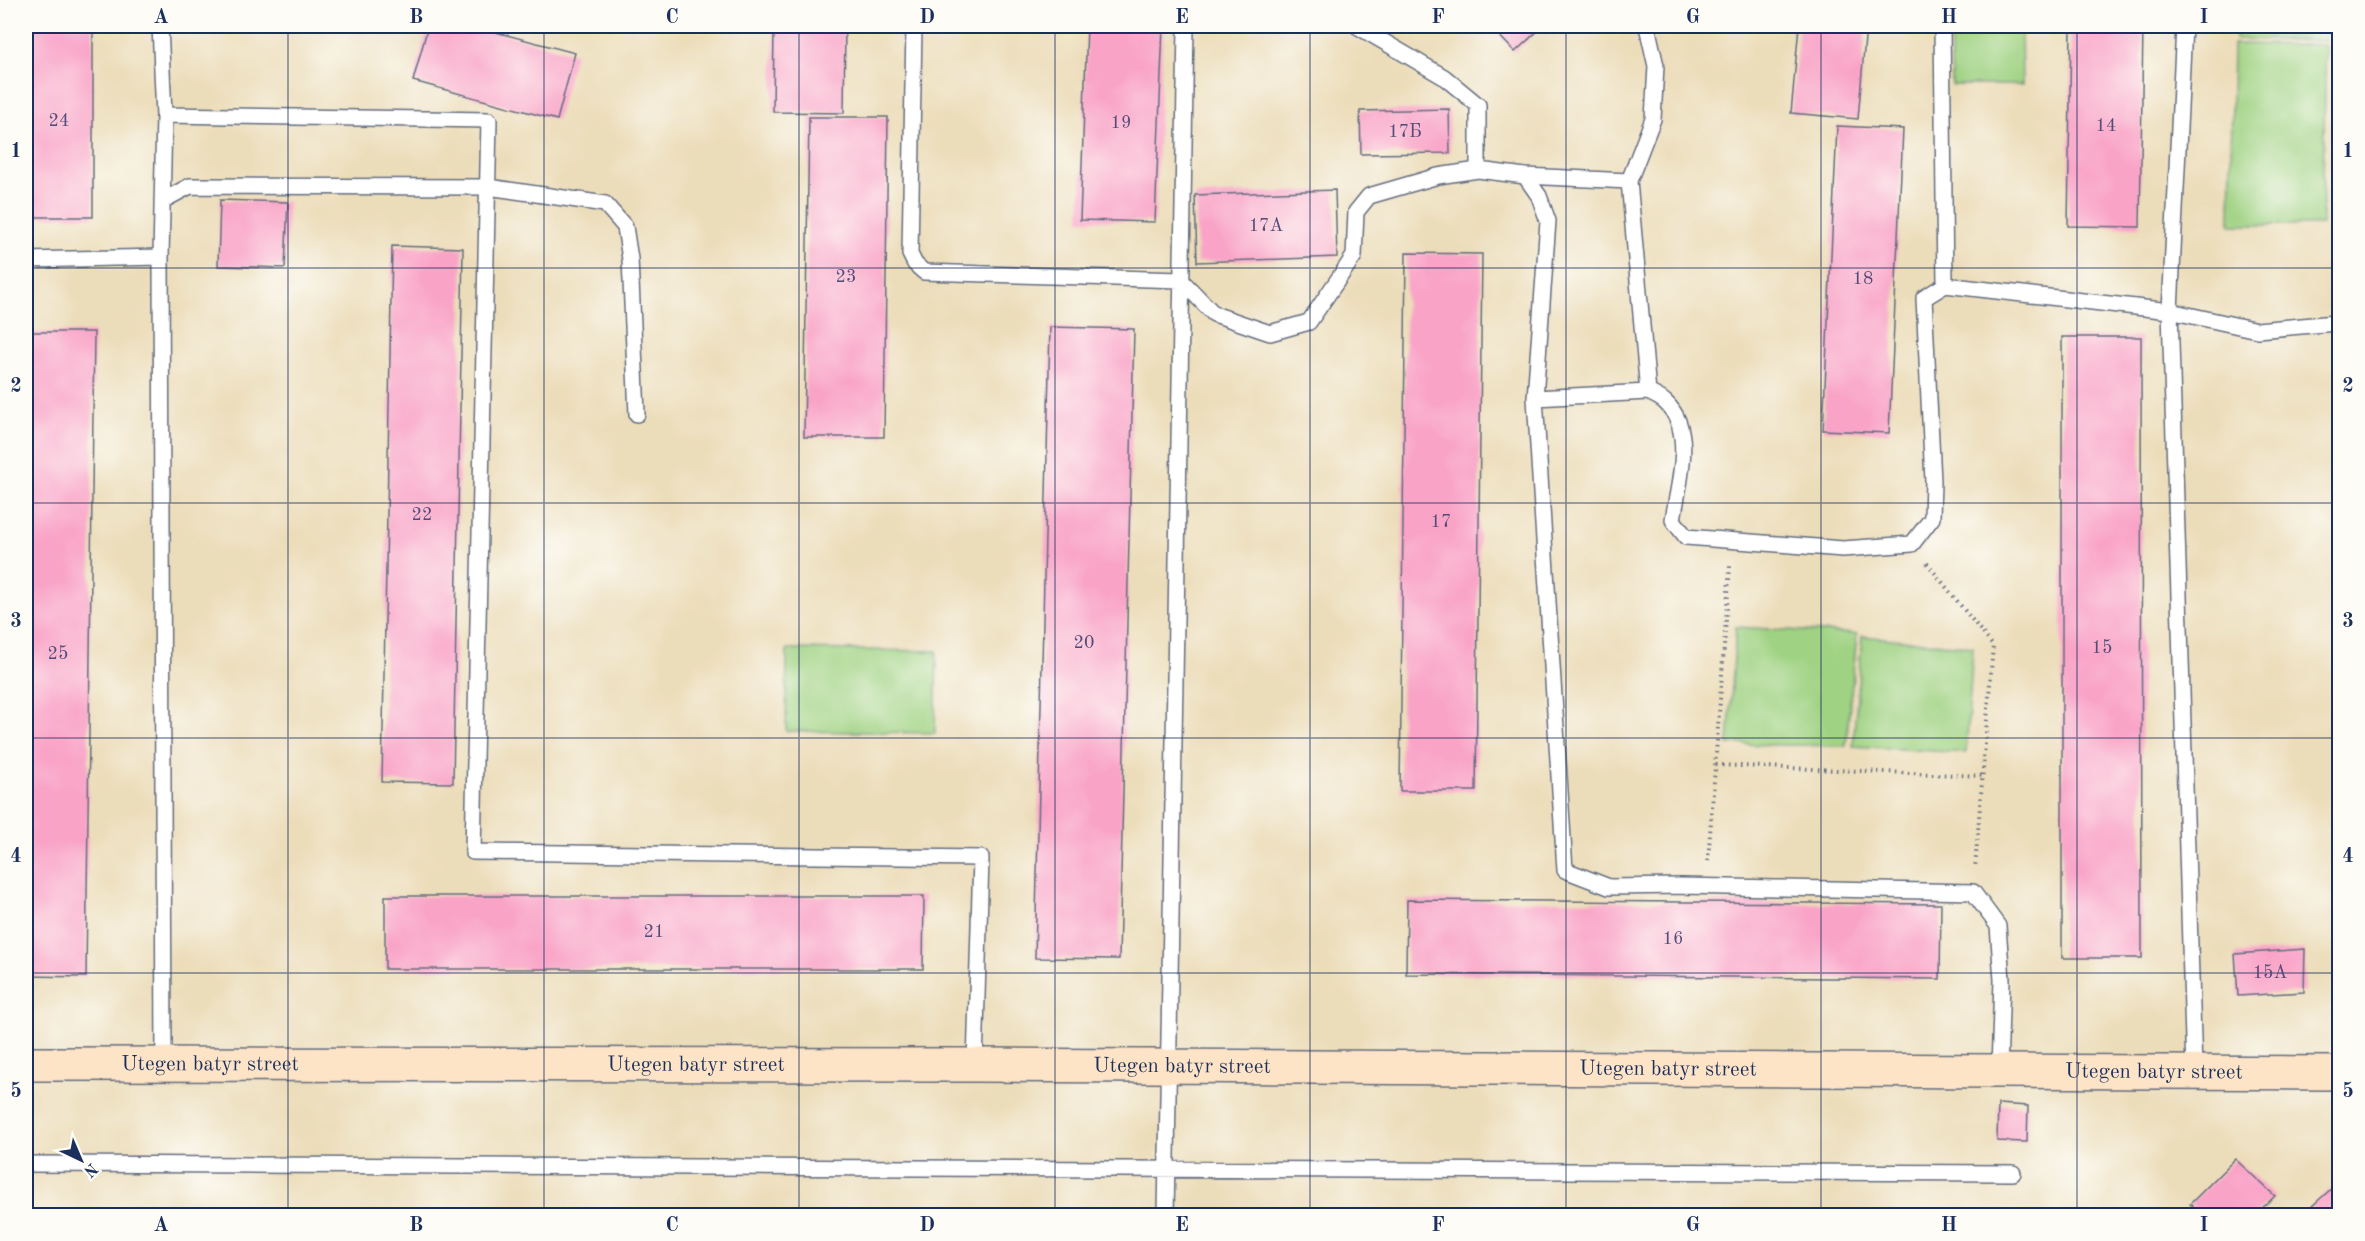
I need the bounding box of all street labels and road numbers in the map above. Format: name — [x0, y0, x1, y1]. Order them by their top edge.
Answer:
street label: Utegen batyr street — [121, 1054, 299, 1075]
street label: Utegen batyr street — [607, 1054, 785, 1075]
street label: Utegen batyr street — [1093, 1055, 1271, 1077]
street label: Utegen batyr street — [1579, 1058, 1757, 1080]
street label: Utegen batyr street — [2065, 1061, 2243, 1083]

